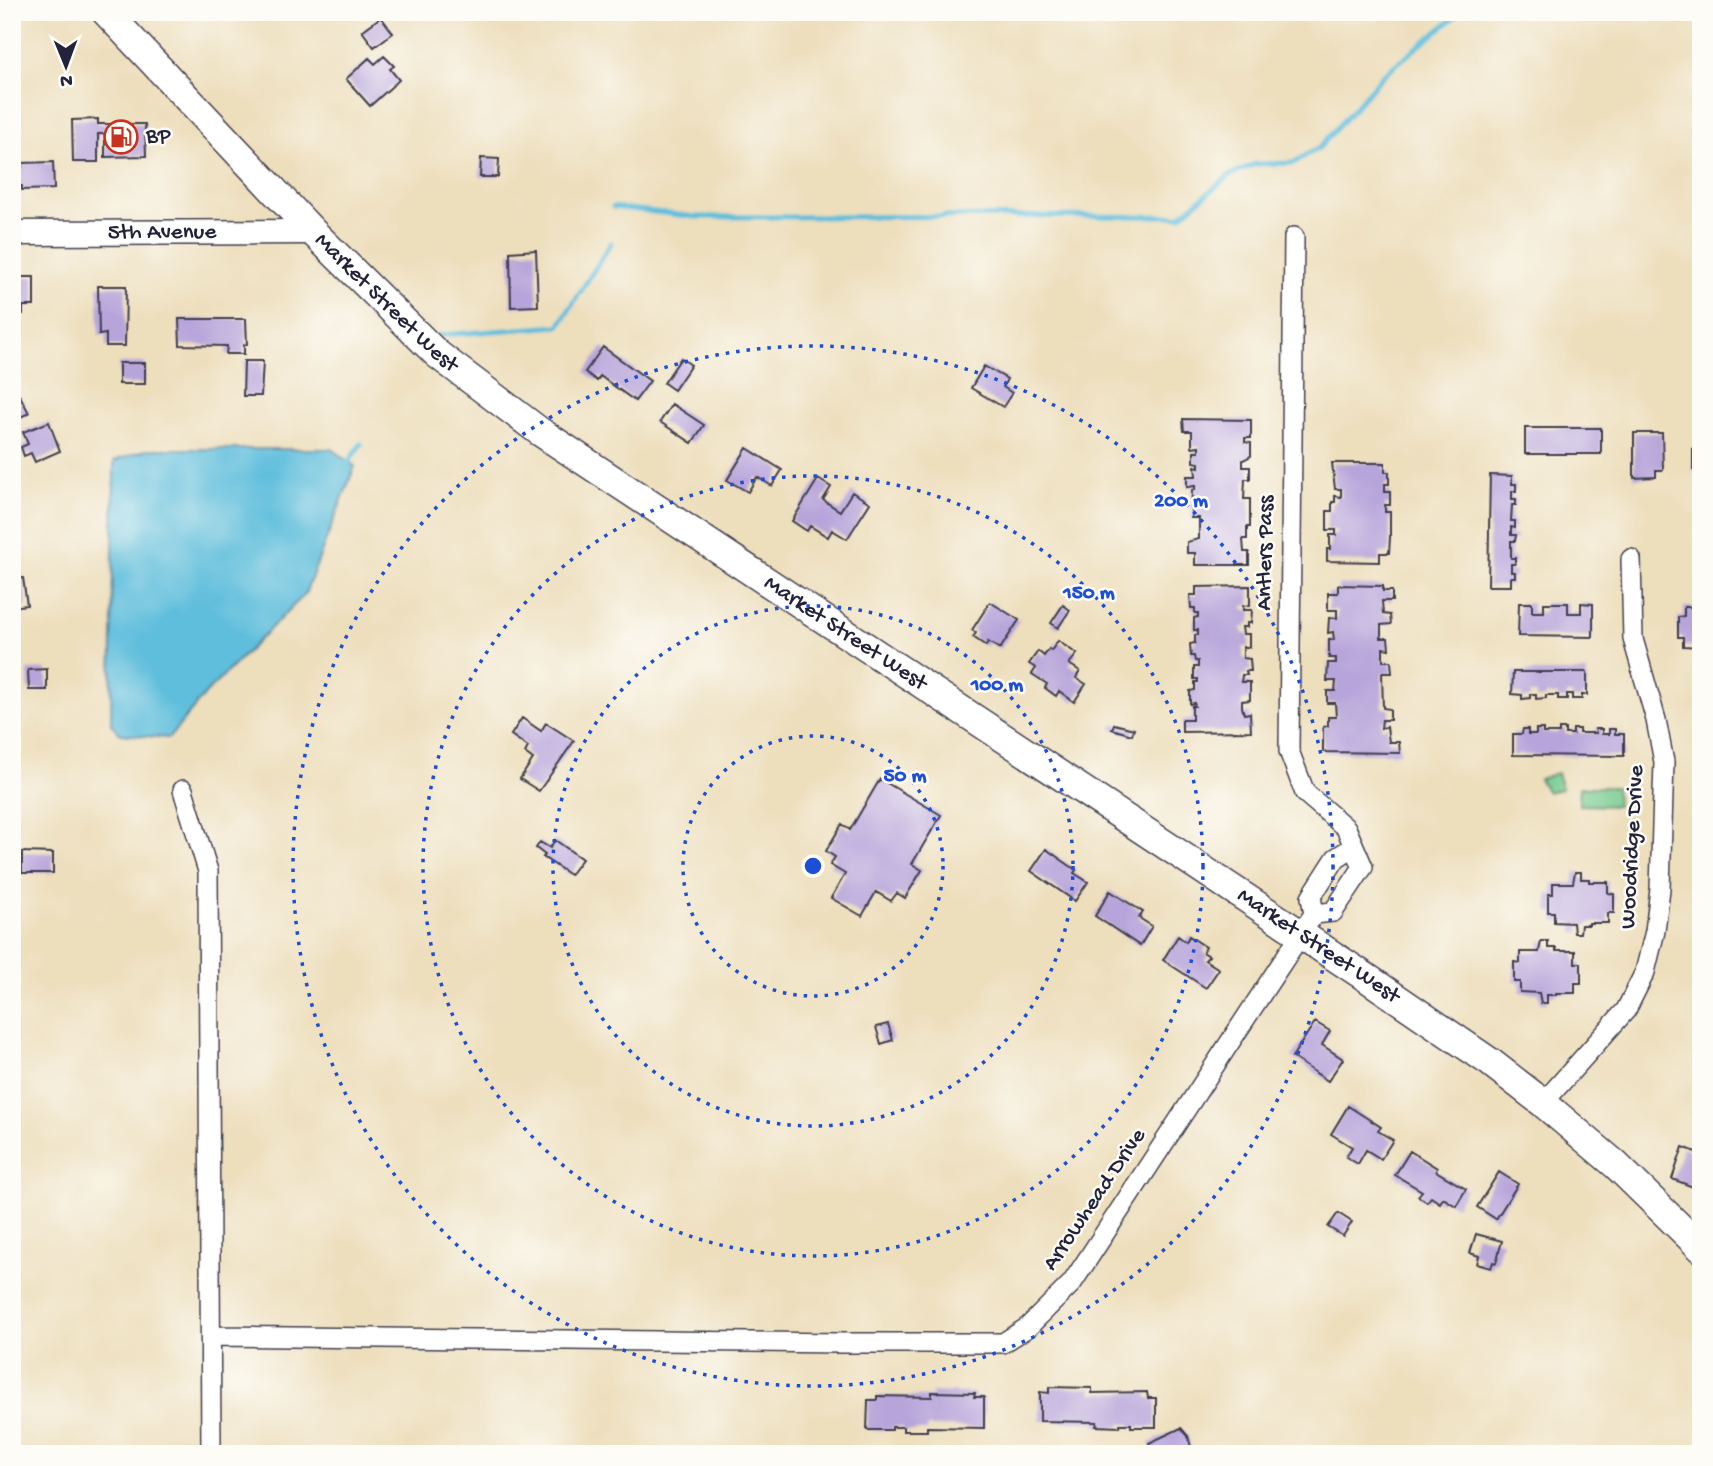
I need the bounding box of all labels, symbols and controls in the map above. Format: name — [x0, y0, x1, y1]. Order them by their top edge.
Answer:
north arrow — [32, 32, 102, 102]
text: N — [60, 68, 73, 91]
fuel station icon: BP — [102, 118, 140, 156]
place label: BP — [145, 124, 171, 151]
street label: 5th Avenue — [108, 219, 217, 246]
street label: Market Street West — [308, 227, 465, 380]
text: 200 m — [1154, 490, 1208, 515]
street label: Antlers Pass — [1251, 495, 1281, 611]
street label: Market Street West — [759, 570, 933, 698]
text: 150 m — [1062, 582, 1115, 607]
text: 100 m — [970, 674, 1023, 699]
street label: Woodridge Drive — [1615, 763, 1651, 930]
text: 50 m — [884, 765, 927, 790]
centre of rings — [801, 854, 825, 878]
street label: Market Street West — [1232, 882, 1406, 1011]
street label: Arrowhead Drive — [1037, 1123, 1153, 1276]

